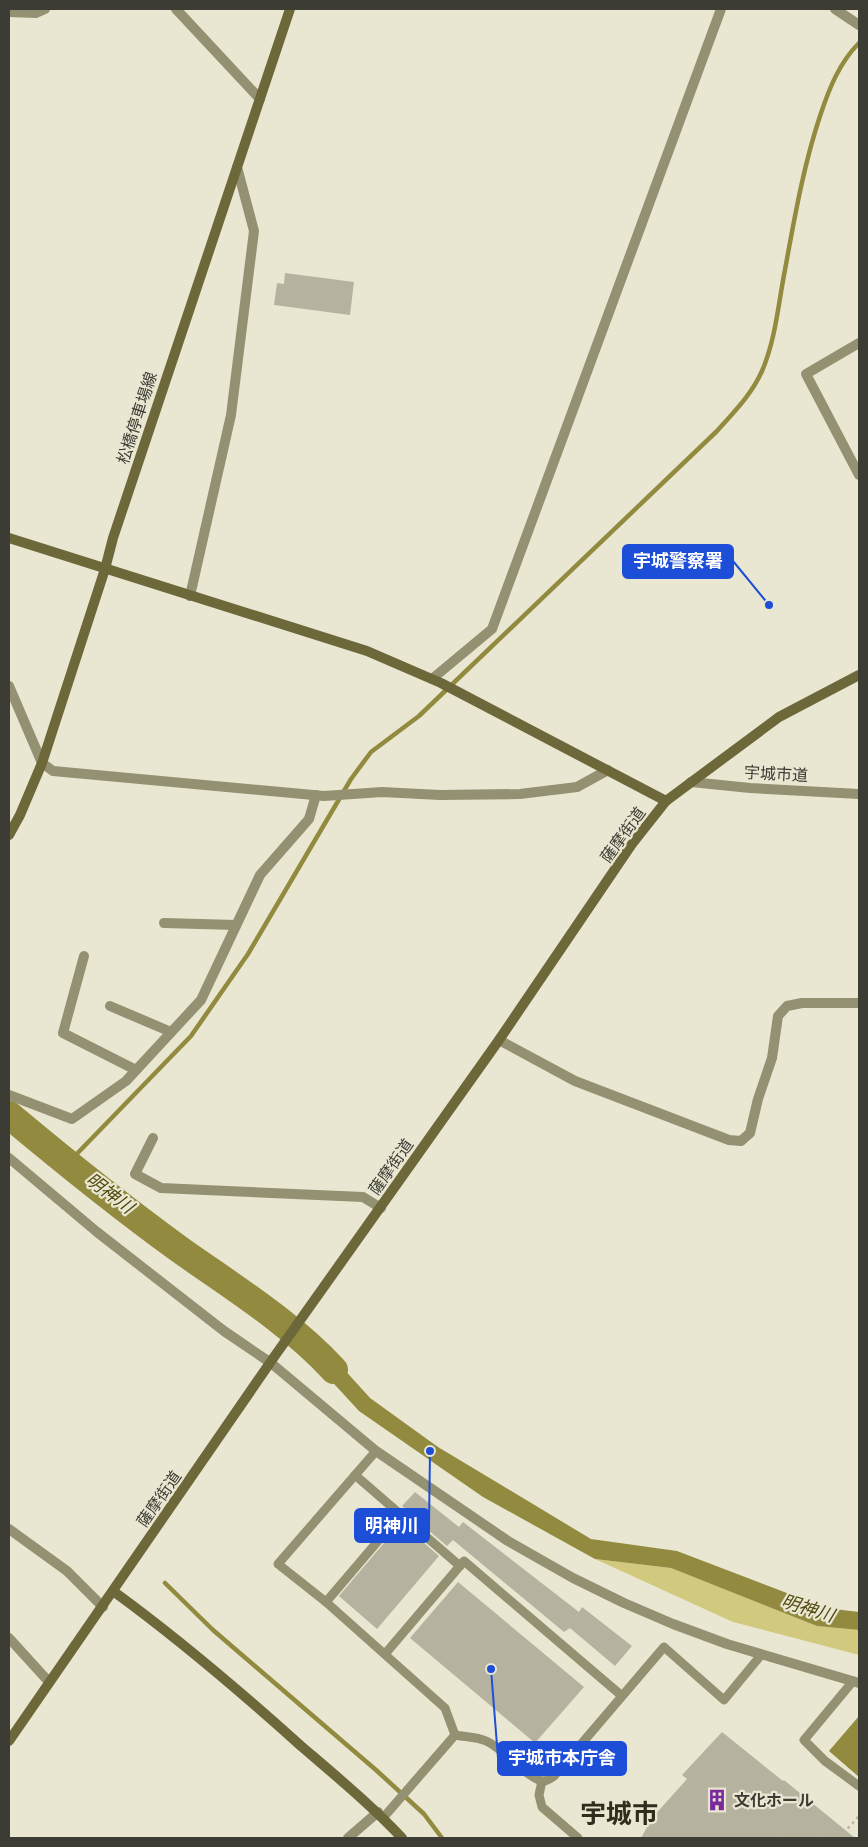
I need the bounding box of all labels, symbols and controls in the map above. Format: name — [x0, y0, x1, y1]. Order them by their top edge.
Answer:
street label: 松橋停車場線 — [113, 369, 161, 467]
callout: 宇城警察署 — [623, 545, 733, 578]
text: 宇城警察署 — [633, 550, 723, 571]
street label: 宇城市道 — [744, 763, 808, 785]
street label: 薩摩街道 — [597, 804, 649, 866]
street label: 薩摩街道 — [365, 1135, 417, 1199]
water label: 明神川 — [82, 1168, 139, 1219]
street label: 薩摩街道 — [133, 1467, 185, 1531]
callout: 明神川 — [355, 1509, 429, 1542]
text: 明神川 — [365, 1515, 419, 1536]
water label: 明神川 — [779, 1590, 839, 1627]
callout: 宇城市本庁舎 — [498, 1742, 626, 1775]
text: 宇城市本庁舎 — [508, 1747, 616, 1768]
building icon: 文化ホール — [704, 1787, 730, 1813]
place label: 文化ホール — [734, 1791, 814, 1810]
district label: 宇城市 — [580, 1799, 658, 1829]

